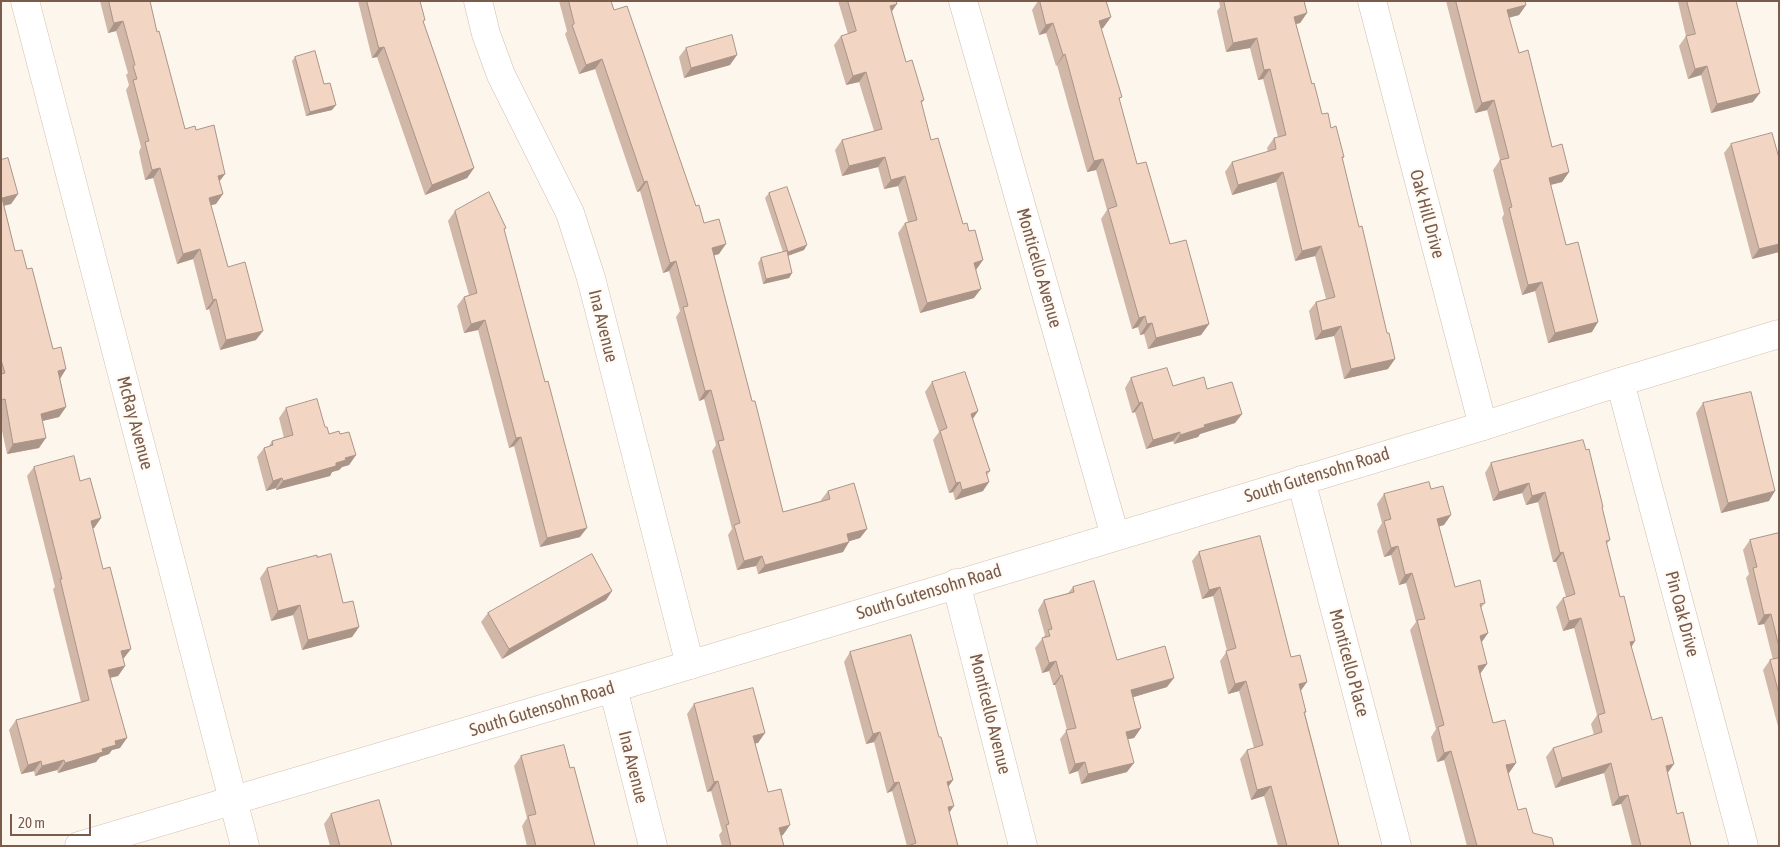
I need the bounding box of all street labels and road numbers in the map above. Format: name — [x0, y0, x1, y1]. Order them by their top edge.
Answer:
street label: Oak Hill Drive — [1405, 167, 1449, 261]
street label: Monticello Avenue — [1012, 206, 1066, 330]
street label: Ina Avenue — [584, 287, 622, 365]
street label: McRay Avenue — [112, 374, 158, 472]
street label: South Gutensohn Road — [1242, 443, 1392, 507]
street label: South Gutensohn Road — [854, 560, 1004, 624]
street label: Pin Oak Drive — [1660, 569, 1704, 659]
street label: Monticello Place — [1324, 607, 1374, 719]
street label: Monticello Avenue — [965, 651, 1015, 777]
street label: South Gutensohn Road — [467, 677, 617, 741]
street label: Ina Avenue — [614, 728, 652, 806]

